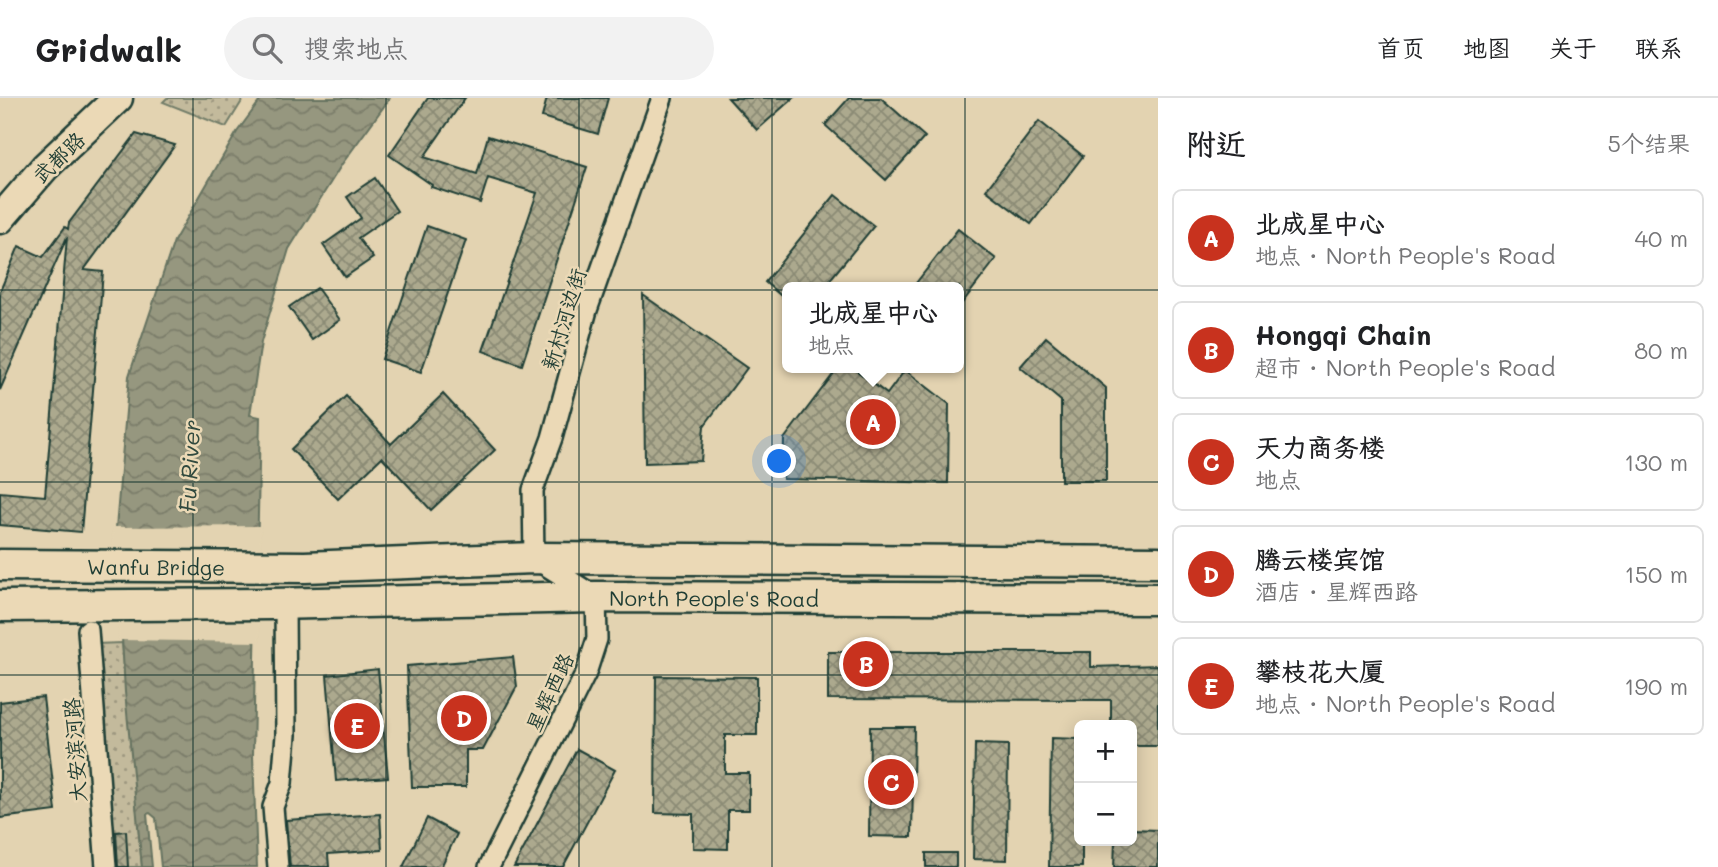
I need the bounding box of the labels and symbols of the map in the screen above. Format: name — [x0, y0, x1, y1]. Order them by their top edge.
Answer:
street label: 武都路 — [26, 125, 90, 189]
street label: 新村河边街 — [535, 265, 591, 373]
pin: A — [850, 396, 896, 448]
water label: Fu River — [172, 419, 206, 513]
your location — [762, 444, 796, 478]
street label: Wanfu Bridge — [87, 552, 225, 580]
street label: North People's Road — [609, 584, 819, 611]
pin: B — [843, 638, 889, 690]
street label: 星辉西路 — [519, 648, 579, 736]
pin: D — [441, 692, 487, 744]
street label: 大安滨河路 — [57, 697, 91, 803]
pin: E — [334, 700, 380, 752]
pin: C — [868, 756, 914, 808]

